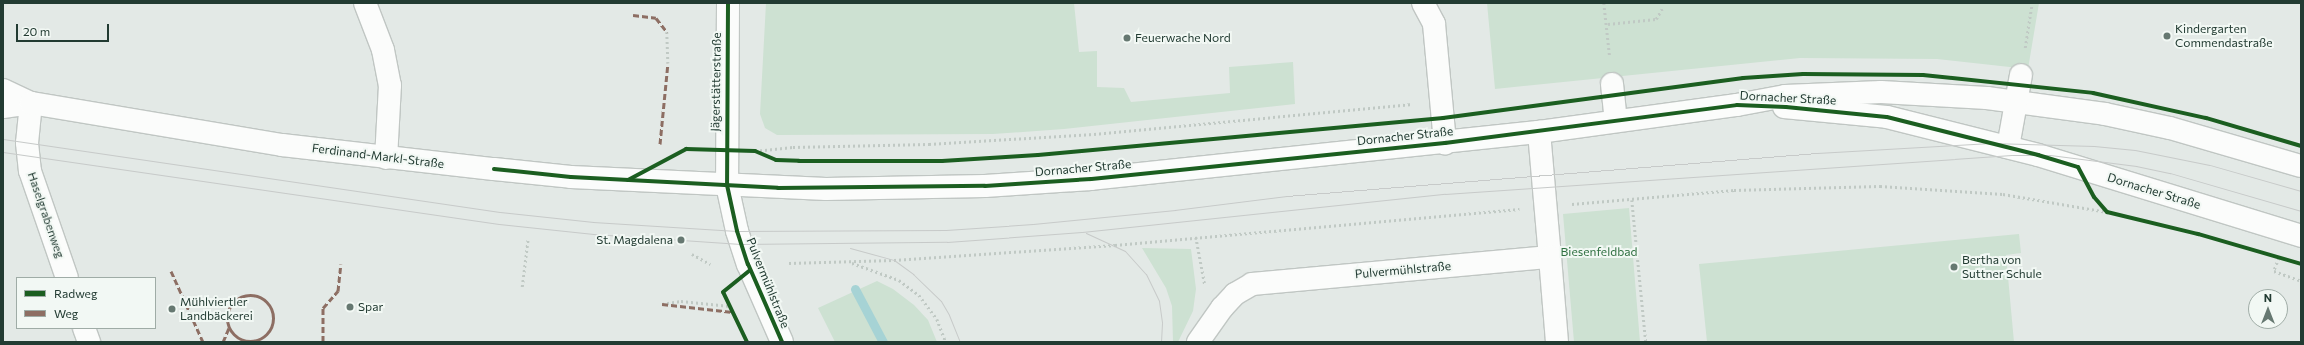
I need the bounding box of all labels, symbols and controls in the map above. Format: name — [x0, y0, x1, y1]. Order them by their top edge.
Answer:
scale bar — [18, 16, 111, 42]
place label: Kindergarten Commendastraße — [2175, 22, 2273, 50]
text: 20 m — [23, 24, 50, 38]
place label: Feuerwache Nord — [1135, 31, 1231, 45]
marker: Kindergarten Commendastraße — [2162, 31, 2172, 41]
street label: Jägerstätterstraße — [708, 32, 724, 132]
marker: Feuerwache Nord — [1122, 33, 1132, 43]
street label: Dornacher Straße — [1739, 88, 1837, 108]
street label: Dornacher Straße — [1356, 124, 1454, 148]
street label: Ferdinand-Markl-Straße — [311, 141, 445, 171]
street label: Dornacher Straße — [1034, 157, 1132, 179]
street label: Haselgrabenweg — [25, 170, 67, 260]
street label: Dornacher Straße — [2106, 170, 2202, 212]
place label: St. Magdalena — [596, 233, 673, 247]
marker: St. Magdalena — [676, 235, 686, 245]
street label: Pulvermühlstraße — [743, 236, 793, 330]
park label: Biesenfeldbad — [1561, 245, 1637, 259]
place label: Bertha von Suttner Schule — [1962, 253, 2042, 281]
street label: Pulvermühlstraße — [1354, 259, 1452, 281]
marker: Bertha von Suttner Schule — [1949, 262, 1959, 272]
legend — [16, 277, 156, 329]
text: Radweg — [54, 286, 97, 300]
north arrow — [2248, 289, 2288, 329]
text: N — [2264, 291, 2272, 304]
place label: Mühlviertler Landbäckerei — [180, 295, 253, 323]
place label: Spar — [358, 300, 383, 314]
marker: Spar — [345, 302, 355, 312]
marker: Mühlviertler Landbäckerei — [167, 304, 177, 314]
text: Weg — [54, 306, 78, 320]

